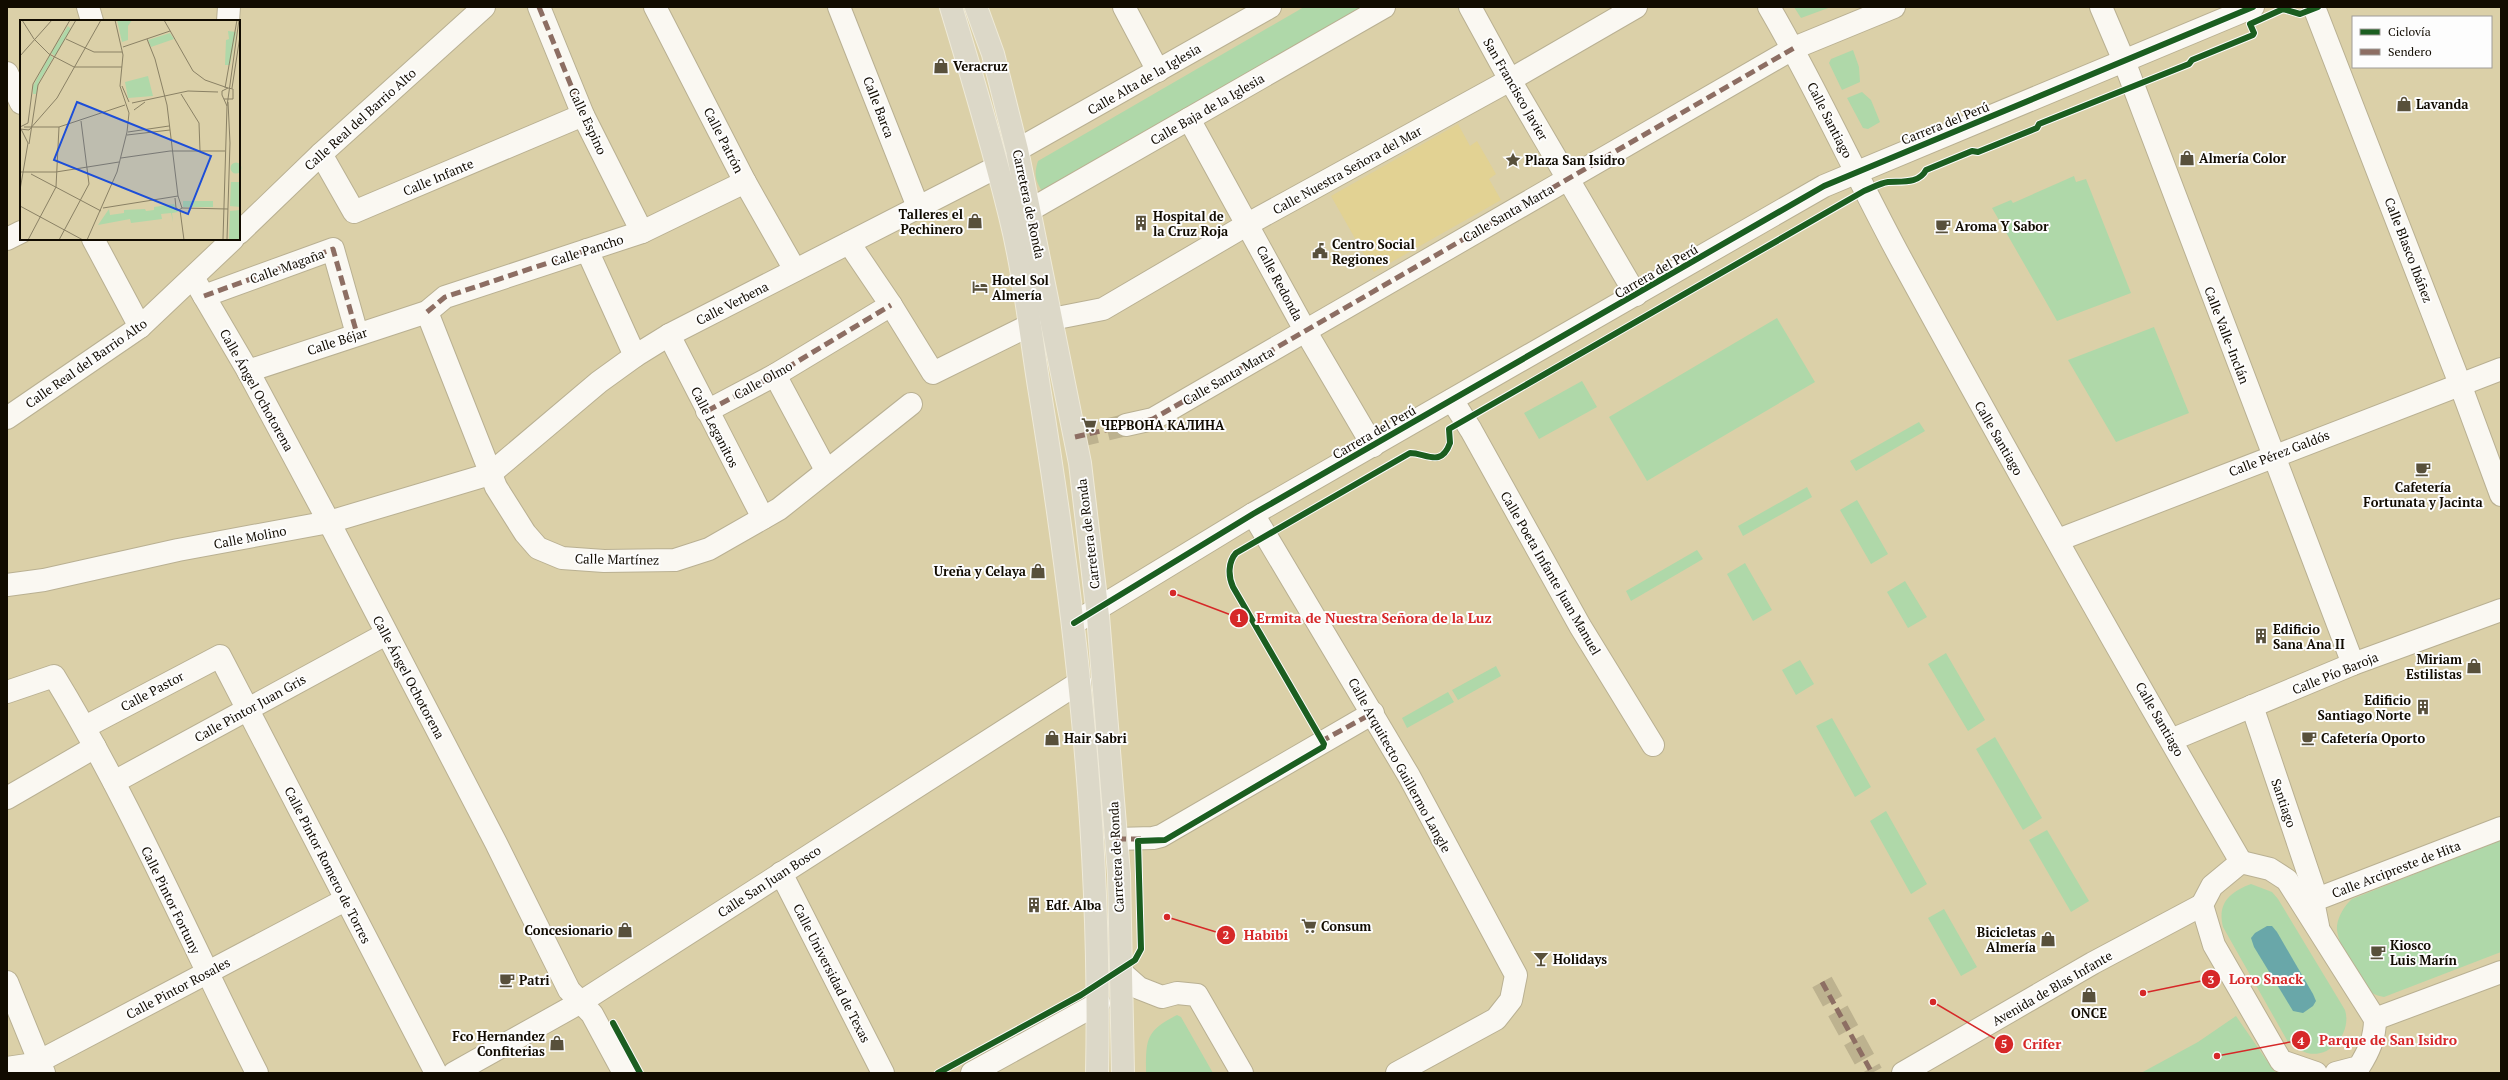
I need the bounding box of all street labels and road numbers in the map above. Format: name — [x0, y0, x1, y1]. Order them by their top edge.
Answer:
street label: San Francisco Javier — [1479, 34, 1553, 144]
street label: Calle Alta de la Iglesia — [1084, 39, 1204, 119]
street label: Calle Real del Barrio Alto — [300, 64, 420, 174]
street label: Calle Baja de la Iglesia — [1147, 69, 1268, 149]
street label: Calle Barca — [859, 74, 899, 141]
street label: Calle Santiago — [1803, 79, 1857, 161]
street label: Calle Espino — [565, 85, 611, 157]
street label: Carrera del Perú — [1898, 97, 1992, 149]
street label: Calle Patrón — [700, 104, 748, 176]
street label: Calle Nuestra Señora del Mar — [1269, 121, 1425, 219]
street label: Carretera de Ronda — [1009, 148, 1049, 261]
street label: Calle Infante — [400, 154, 476, 200]
street label: Calle Santa Marta — [1459, 179, 1557, 246]
street label: Calle Blasco Ibáñez — [2381, 195, 2437, 305]
street label: Calle Pancho — [548, 230, 626, 270]
street label: Carrera del Perú — [1611, 240, 1701, 302]
street label: Calle Redonda — [1253, 242, 1308, 324]
street label: Calle Magaña — [247, 244, 327, 288]
street label: Calle Verbena — [693, 277, 772, 329]
street label: Calle Valle-Inclán — [2200, 284, 2254, 387]
street label: Calle Real del Barrio Alto — [22, 314, 150, 412]
street label: Calle Béjar — [305, 323, 369, 359]
street label: Calle Ángel Ochotorena — [216, 326, 298, 455]
street label: Calle Santa Marta — [1179, 342, 1277, 409]
street label: Calle Olmo — [730, 357, 796, 403]
street label: Calle Leganitos — [687, 383, 743, 471]
street label: Calle Santiago — [1970, 398, 2028, 478]
street label: Carrera del Perú — [1329, 401, 1419, 463]
street label: Calle Pérez Galdós — [2226, 425, 2332, 481]
street label: Carretera de Ronda — [1072, 477, 1104, 590]
street label: Calle Poeta Infante Juan Manuel — [1497, 488, 1605, 658]
street label: Calle Molino — [212, 521, 288, 553]
street label: Calle Martínez — [575, 549, 659, 569]
street label: Calle Ángel Ochotorena — [369, 612, 449, 742]
street label: Calle Pío Baroja — [2289, 647, 2381, 698]
street label: Calle Pastor — [117, 667, 187, 715]
street label: Calle Pintor Juan Gris — [191, 670, 309, 746]
street label: Calle Arquitecto Guillermo Langle — [1344, 674, 1456, 856]
street label: Calle Santiago — [2131, 679, 2189, 759]
street label: Santiago — [2267, 776, 2301, 830]
street label: Calle Pintor Romero de Torres — [281, 783, 375, 947]
street label: Carretera de Ronda — [1104, 801, 1128, 913]
street label: Calle Arcipreste de Hita — [2329, 836, 2463, 902]
street label: Calle San Juan Bosco — [714, 841, 824, 921]
street label: Calle Pintor Fortuny — [137, 843, 205, 957]
street label: Calle Universidad de Texas — [789, 900, 875, 1046]
street label: Avenida de Blas Infante — [1989, 946, 2115, 1030]
street label: Calle Pintor Rosales — [123, 953, 233, 1023]

